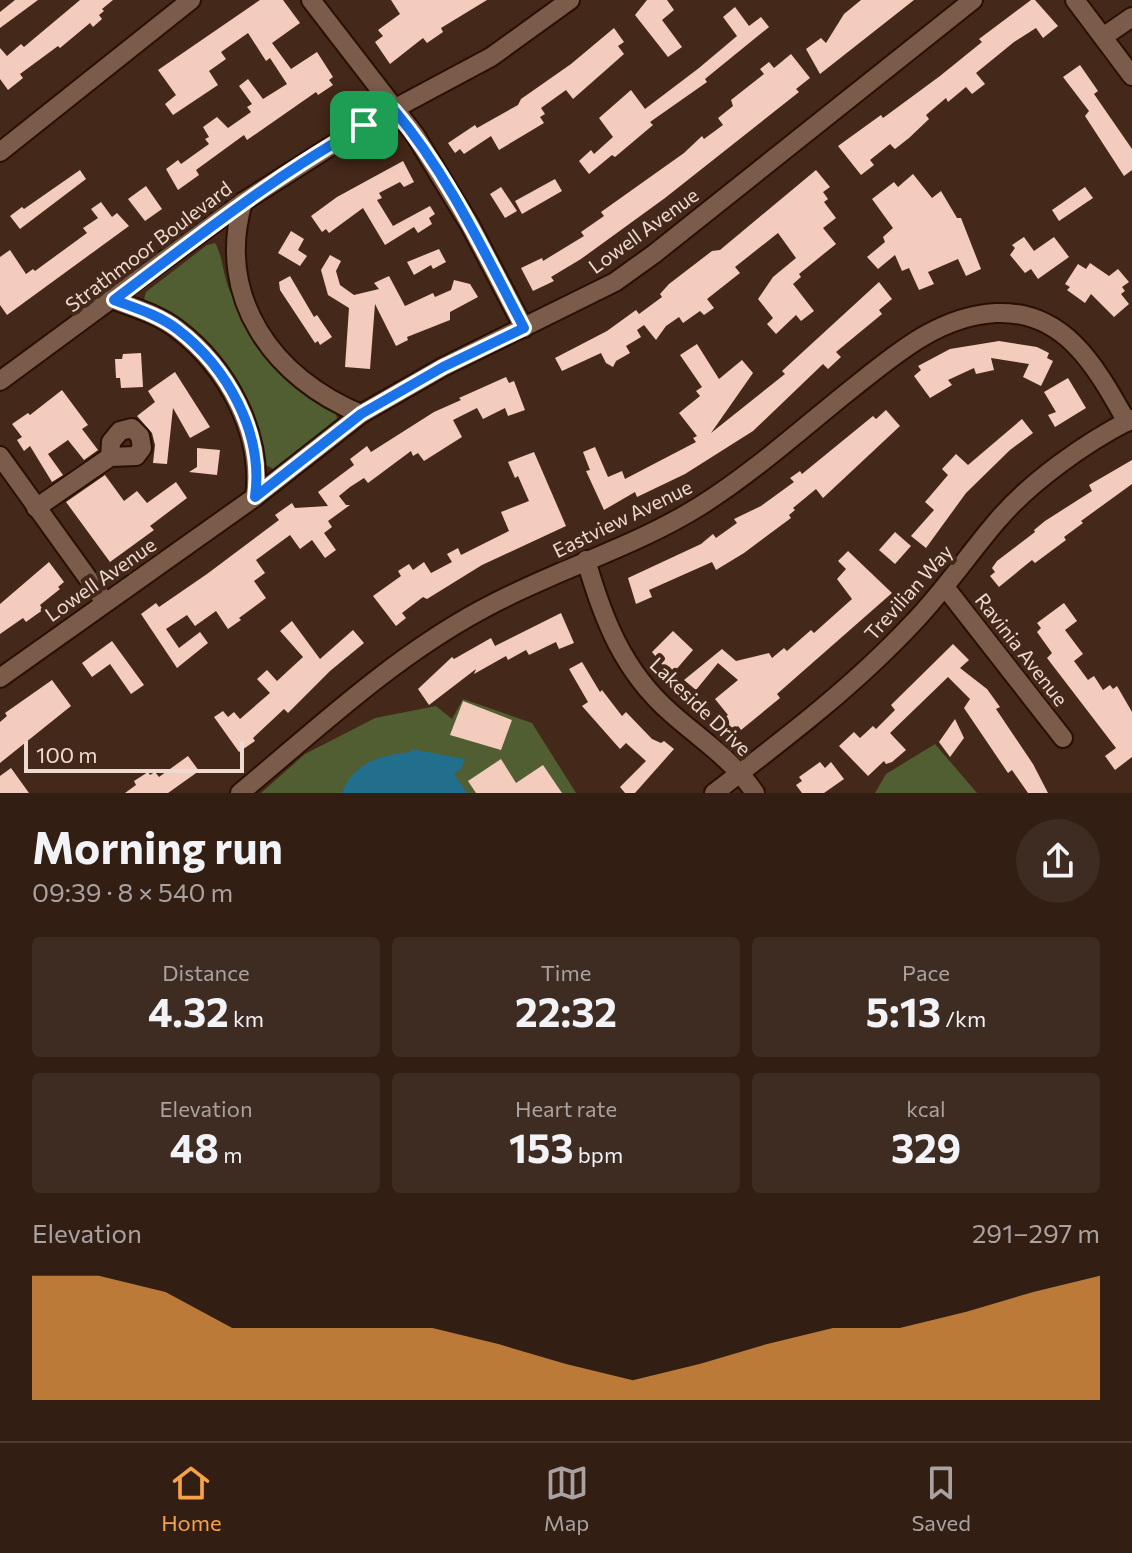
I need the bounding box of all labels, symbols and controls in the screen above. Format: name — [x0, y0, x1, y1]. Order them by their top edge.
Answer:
pin — [330, 91, 398, 159]
icon: arrive — [342, 103, 386, 147]
street label: Strathmoor Boulevard — [60, 176, 236, 316]
street label: Lowell Avenue — [583, 182, 703, 278]
street label: Eastview Avenue — [549, 474, 695, 562]
street label: Lowell Avenue — [40, 532, 160, 626]
street label: Trevilian Way — [859, 539, 957, 645]
street label: Ravinia Avenue — [971, 588, 1073, 710]
street label: Lakeside Drive — [645, 652, 757, 760]
scale bar — [24, 737, 244, 773]
text: 100 m — [36, 741, 98, 768]
text: Morning run — [32, 819, 283, 873]
button: share — [1016, 819, 1100, 903]
text: 09:39 · 8 × 540 m — [32, 876, 233, 907]
text: Distance — [162, 959, 250, 986]
text: Time — [541, 959, 591, 986]
text: Pace — [902, 959, 950, 986]
text: 4.32 — [148, 986, 229, 1035]
text: 22:32 — [515, 986, 617, 1035]
text: 5:13 — [866, 986, 941, 1035]
text: km — [229, 1005, 264, 1032]
text: /km — [941, 1005, 986, 1032]
text: Elevation — [160, 1095, 252, 1122]
text: Heart rate — [515, 1095, 617, 1122]
text: kcal — [906, 1095, 946, 1122]
text: 48 — [170, 1122, 219, 1171]
text: 153 — [509, 1122, 574, 1171]
text: 329 — [891, 1122, 961, 1171]
text: m — [219, 1141, 242, 1168]
text: bpm — [574, 1141, 623, 1168]
text: Elevation — [32, 1217, 142, 1248]
text: 291–297 m — [972, 1217, 1100, 1248]
tab: Home — [161, 1461, 222, 1536]
tab: Map — [544, 1461, 589, 1536]
tab: Saved — [911, 1461, 971, 1536]

